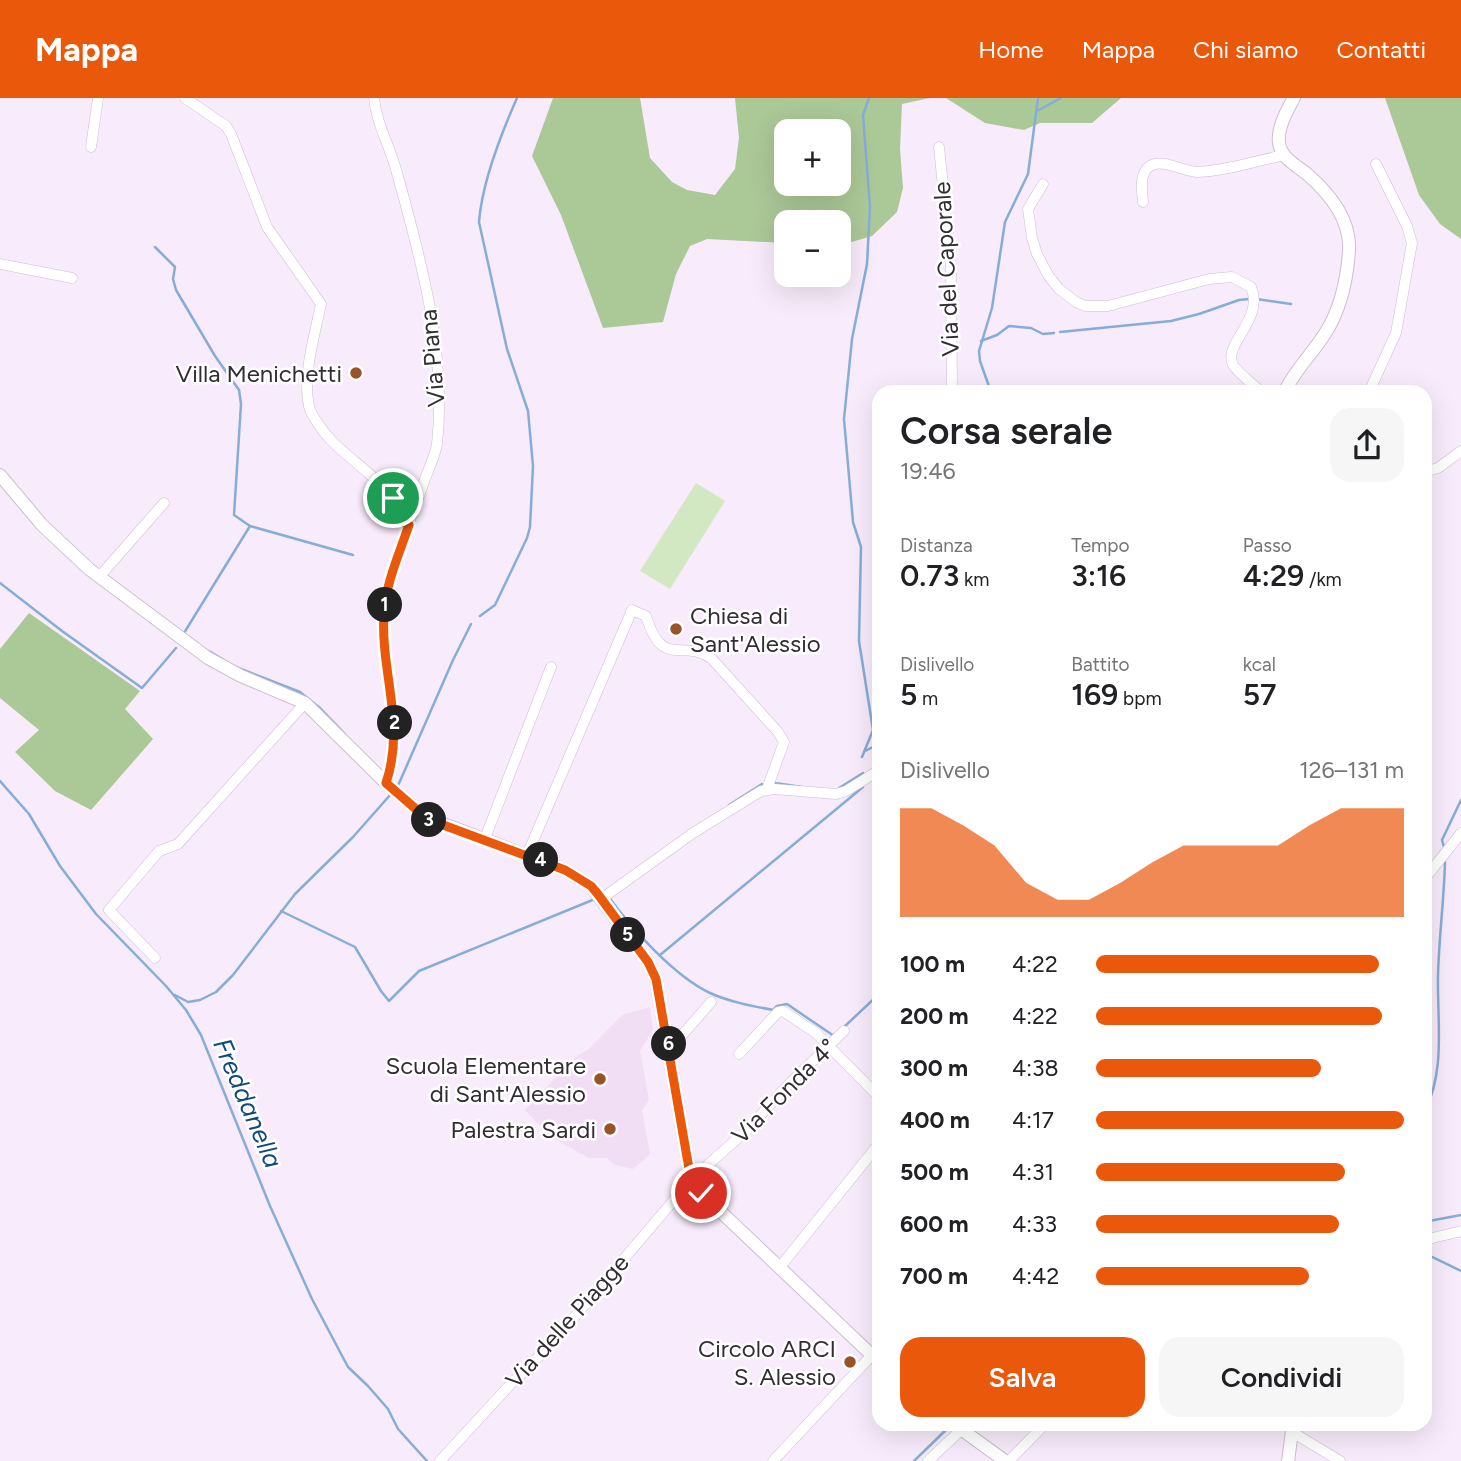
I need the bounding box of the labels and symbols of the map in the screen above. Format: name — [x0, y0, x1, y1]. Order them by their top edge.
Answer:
street label: Via del Caporale — [927, 181, 965, 357]
street label: Via Piana — [413, 308, 451, 408]
place label: Villa Menichetti — [176, 359, 342, 388]
marker: Villa Menichetti — [348, 365, 364, 381]
pin — [363, 468, 423, 528]
pin: 1 — [368, 588, 402, 622]
place label: Chiesa di Sant'Alessio — [690, 601, 821, 658]
marker: Chiesa di Sant'Alessio — [668, 621, 684, 637]
pin: 2 — [378, 706, 412, 740]
pin: 3 — [412, 802, 446, 838]
pin: 4 — [524, 842, 558, 878]
pin: 5 — [610, 918, 646, 952]
pin: 6 — [652, 1026, 686, 1062]
street label: Via Fonda 4° — [725, 1032, 843, 1150]
water label: Freddanella — [206, 1033, 290, 1173]
place label: Scuola Elementare di Sant'Alessio — [386, 1051, 586, 1108]
marker: Scuola Elementare di Sant'Alessio — [592, 1071, 608, 1087]
place label: Palestra Sardi — [450, 1115, 596, 1144]
marker: Palestra Sardi — [602, 1121, 618, 1137]
pin — [671, 1163, 731, 1223]
street label: Via delle Piagge — [499, 1248, 635, 1394]
place label: Circolo ARCI S. Alessio — [698, 1334, 836, 1391]
marker: Circolo ARCI S. Alessio — [842, 1354, 858, 1370]

